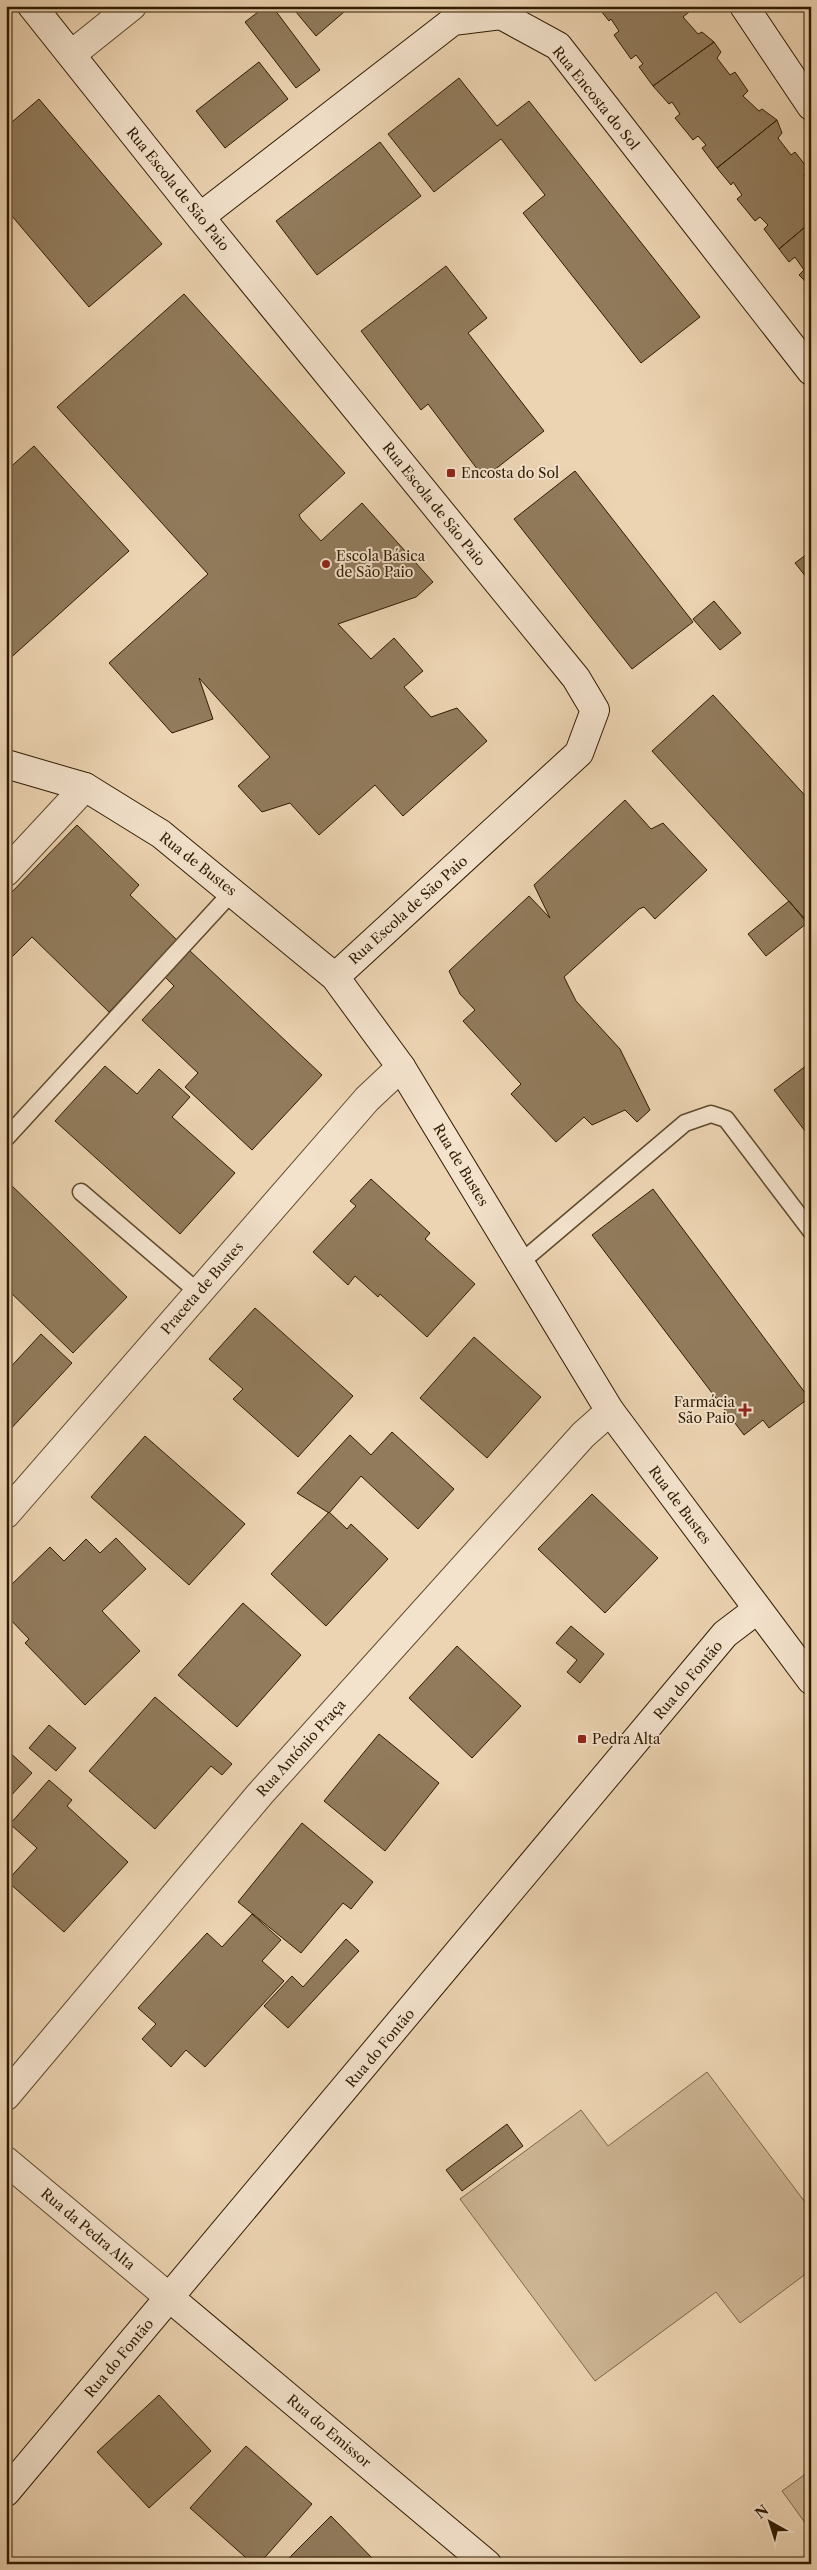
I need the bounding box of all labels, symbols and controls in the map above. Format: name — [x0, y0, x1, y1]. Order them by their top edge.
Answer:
street label: Rua Encosta do Sol — [549, 43, 643, 153]
street label: Rua Escola de São Paio — [123, 124, 233, 254]
street label: Rua Escola de São Paio — [379, 439, 489, 569]
place label: Encosta do Sol — [461, 464, 559, 482]
marker: Encosta do Sol — [445, 467, 457, 479]
place label: Escola Básica de São Paio — [336, 547, 426, 581]
marker: Escola Básica de São Paio — [320, 558, 332, 570]
street label: Rua de Bustes — [156, 828, 240, 900]
street label: Rua Escola de São Paio — [345, 852, 471, 968]
street label: Rua de Bustes — [429, 1120, 493, 1210]
street label: Praceta de Bustes — [157, 1238, 247, 1338]
place label: Farmácia São Paio — [674, 1393, 736, 1427]
marker: Farmácia São Paio — [739, 1404, 751, 1416]
street label: Rua de Bustes — [645, 1462, 715, 1548]
street label: Rua do Fontão — [650, 1637, 726, 1723]
street label: Rua António Praça — [253, 1695, 350, 1800]
place label: Pedra Alta — [592, 1730, 661, 1748]
marker: Pedra Alta — [576, 1733, 588, 1745]
street label: Rua do Fontão — [342, 2005, 418, 2091]
street label: Rua da Pedra Alta — [37, 2184, 139, 2274]
street label: Rua do Fontão — [81, 2315, 157, 2401]
street label: Rua do Emissor — [283, 2391, 375, 2471]
north arrow — [744, 2498, 794, 2548]
text: N — [751, 2501, 772, 2523]

